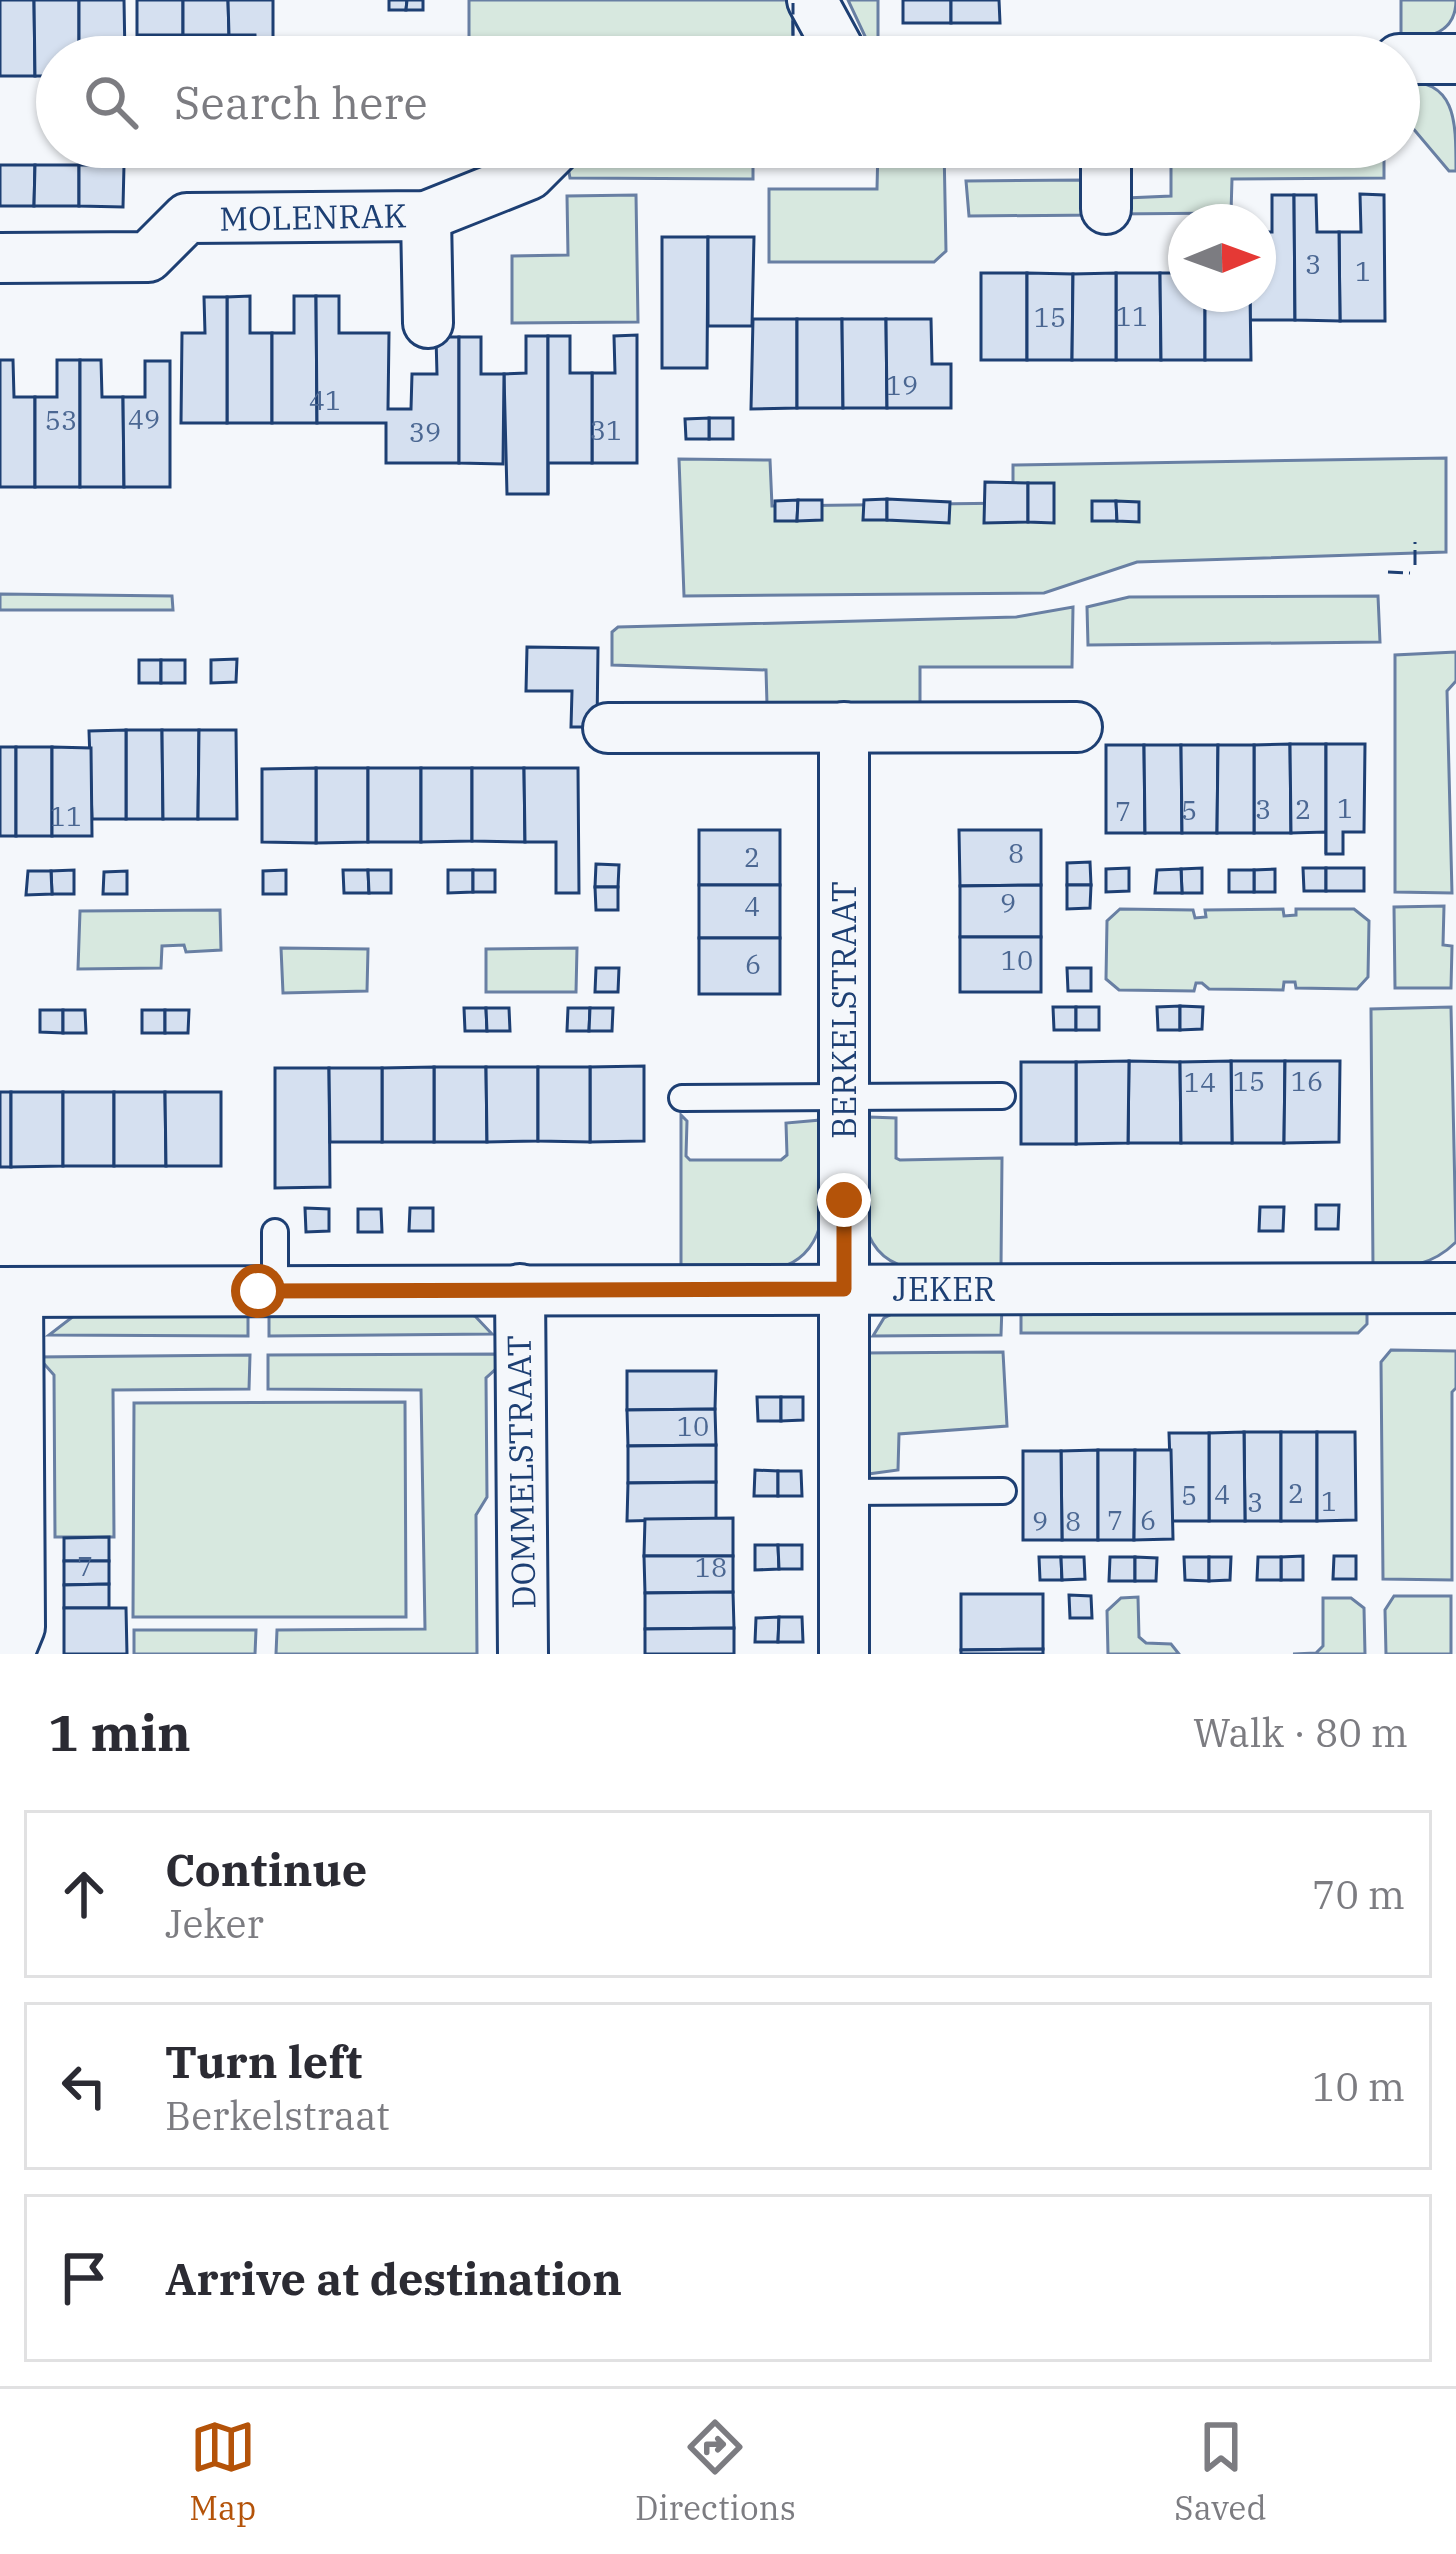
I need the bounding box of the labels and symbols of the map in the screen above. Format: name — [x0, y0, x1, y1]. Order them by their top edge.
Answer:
street label: MOLENRAK — [219, 193, 407, 240]
north arrow — [1168, 204, 1276, 312]
house number: 3 — [1305, 246, 1321, 281]
house number: 1 — [1355, 253, 1371, 288]
house number: 11 — [1116, 298, 1148, 333]
house number: 15 — [1034, 299, 1066, 334]
house number: 19 — [886, 367, 918, 402]
house number: 41 — [309, 382, 341, 417]
house number: 49 — [128, 401, 160, 436]
house number: 53 — [45, 402, 77, 437]
house number: 31 — [590, 412, 622, 447]
house number: 39 — [409, 414, 441, 449]
house number: 1 — [1337, 790, 1353, 825]
house number: 3 — [1255, 791, 1271, 826]
house number: 2 — [1295, 791, 1311, 826]
house number: 5 — [1181, 792, 1197, 827]
house number: 7 — [1115, 793, 1131, 828]
house number: 11 — [50, 798, 82, 833]
house number: 8 — [1008, 835, 1024, 870]
house number: 2 — [744, 839, 760, 874]
street label: BERKELSTRAAT — [822, 881, 865, 1139]
house number: 9 — [1000, 885, 1016, 920]
house number: 4 — [744, 888, 760, 923]
house number: 10 — [1001, 942, 1033, 977]
house number: 6 — [745, 946, 761, 981]
house number: 15 — [1233, 1063, 1265, 1098]
house number: 16 — [1291, 1063, 1323, 1098]
house number: 14 — [1184, 1064, 1216, 1099]
route end — [817, 1173, 871, 1227]
route start — [231, 1264, 285, 1318]
street label: JEKER — [893, 1267, 995, 1310]
street label: DOMMELSTRAAT — [497, 1335, 544, 1609]
house number: 10 — [677, 1408, 709, 1443]
house number: 2 — [1288, 1475, 1304, 1510]
house number: 4 — [1214, 1476, 1230, 1511]
house number: 5 — [1181, 1477, 1197, 1512]
house number: 1 — [1321, 1483, 1337, 1518]
house number: 3 — [1247, 1484, 1263, 1519]
house number: 7 — [1107, 1502, 1123, 1537]
house number: 6 — [1140, 1502, 1156, 1537]
house number: 9 — [1032, 1503, 1048, 1538]
house number: 8 — [1065, 1503, 1081, 1538]
house number: 7 — [77, 1548, 93, 1583]
house number: 18 — [695, 1549, 727, 1584]

